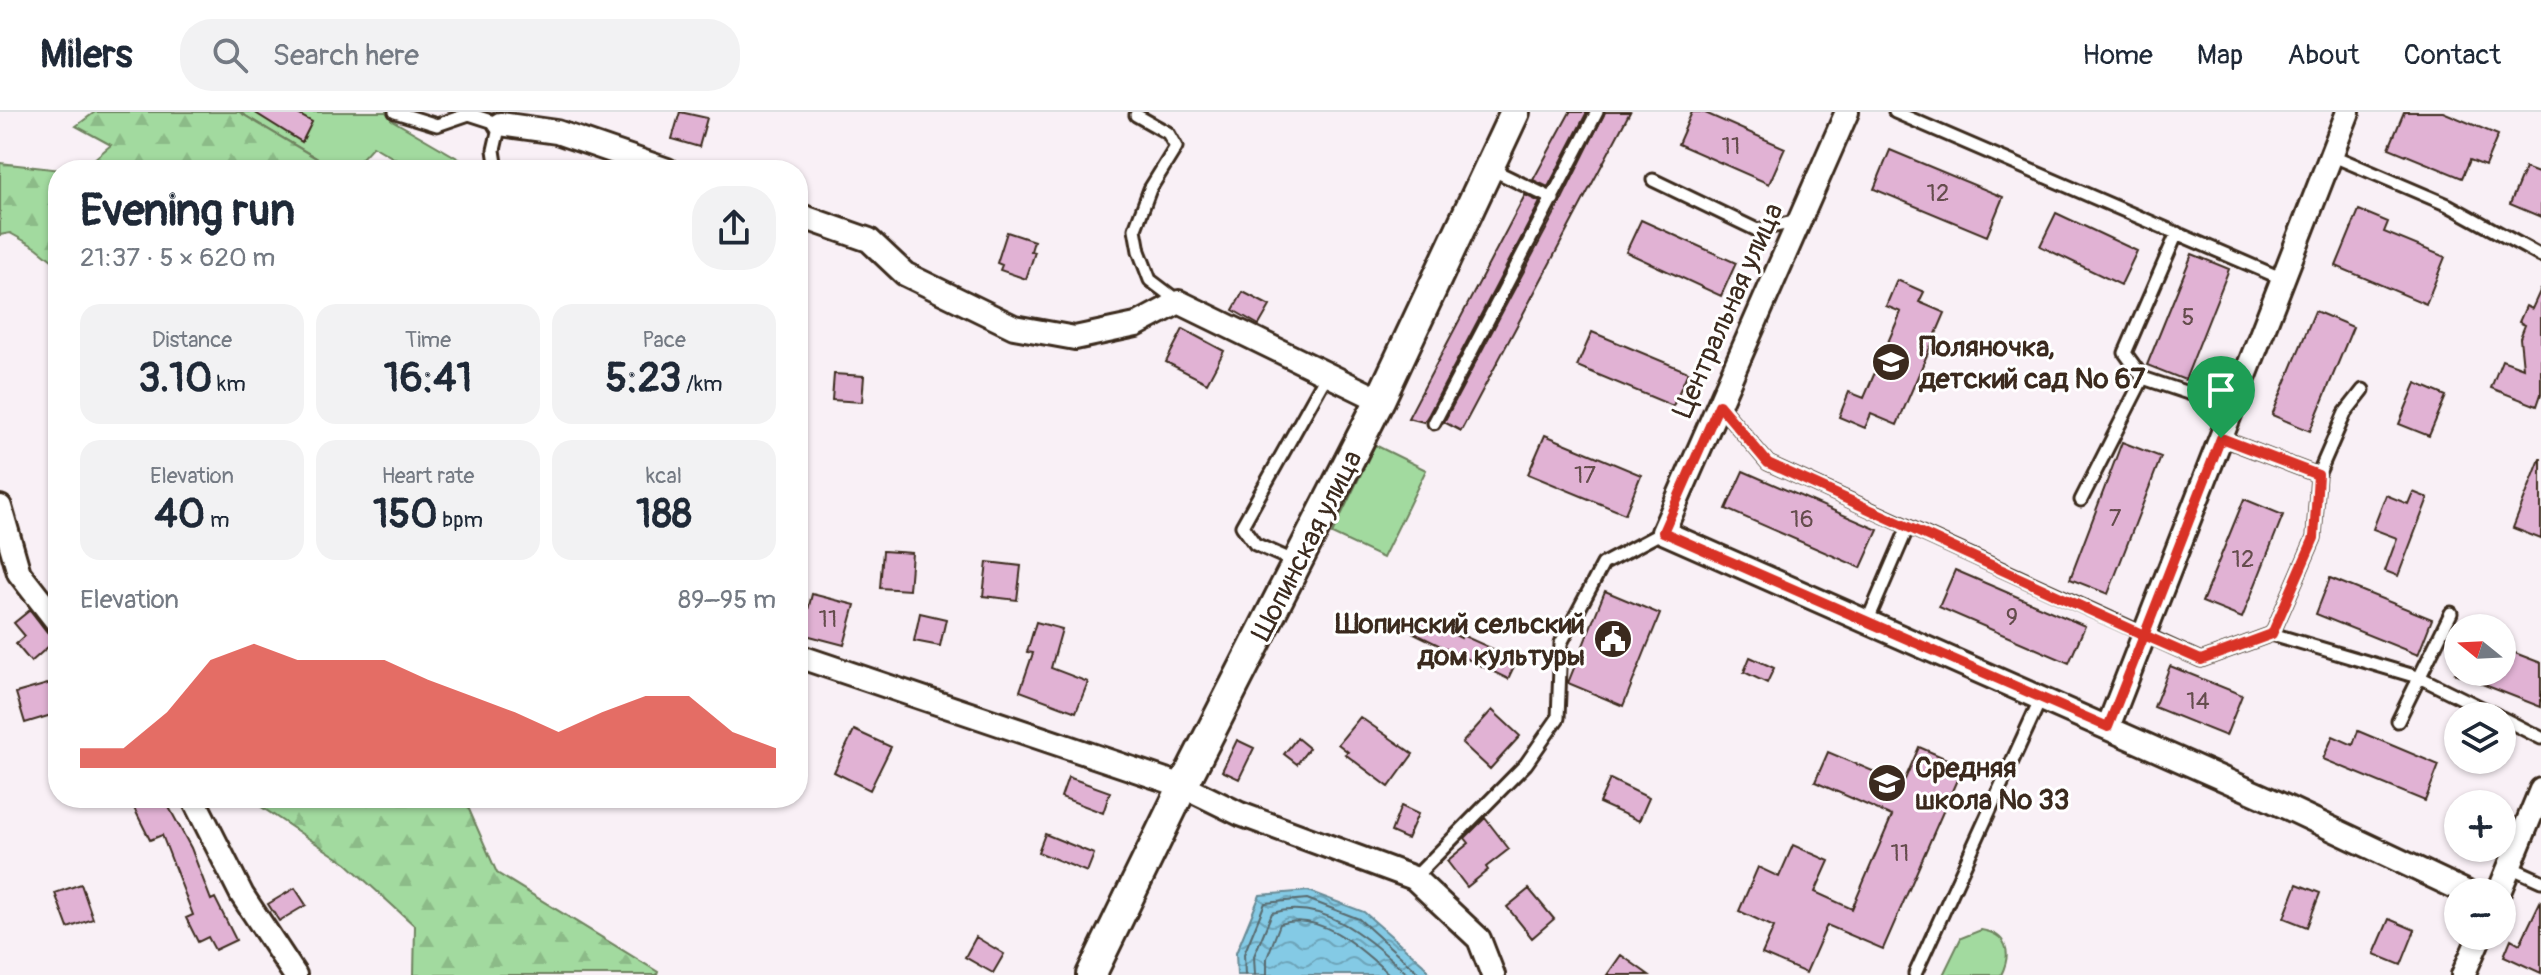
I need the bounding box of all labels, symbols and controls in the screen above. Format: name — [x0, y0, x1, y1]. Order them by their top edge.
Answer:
search box — [180, 19, 740, 91]
text: Milers — [40, 31, 132, 79]
icon: search — [208, 33, 252, 77]
text: Search here — [272, 37, 419, 74]
text: Home — [2082, 38, 2153, 73]
text: Map — [2197, 38, 2243, 73]
text: About — [2287, 38, 2360, 73]
text: Contact — [2404, 38, 2501, 73]
house number: 11 — [1722, 132, 1740, 161]
house number: 12 — [1927, 179, 1949, 208]
text: Evening run — [80, 184, 295, 239]
button: share — [692, 186, 776, 270]
street label: Центральная улица — [1665, 198, 1791, 423]
text: 21:37 · 5 × 620 m — [80, 242, 275, 274]
house number: 5 — [2181, 303, 2195, 332]
text: Distance — [152, 326, 232, 354]
text: Time — [405, 326, 451, 354]
text: Pace — [642, 326, 686, 354]
place label: Поляночка, детский сад № 67 — [1918, 330, 2145, 397]
school or university icon: Поляночка, детский сад № 67 — [1870, 341, 1912, 383]
text: 3.10 — [138, 354, 212, 403]
text: 16:41 — [384, 354, 472, 403]
text: 5:23 — [605, 354, 681, 403]
pin — [2187, 356, 2255, 438]
icon: arrive — [2199, 368, 2243, 412]
text: km — [212, 370, 246, 398]
text: /km — [681, 370, 723, 398]
street label: Шопинская улица — [1244, 445, 1370, 647]
house number: 17 — [1574, 461, 1596, 490]
text: Elevation — [150, 462, 234, 490]
text: Heart rate — [382, 462, 474, 490]
text: kcal — [646, 462, 682, 490]
text: 40 — [155, 490, 205, 539]
text: 150 — [373, 490, 438, 539]
text: 188 — [636, 490, 692, 539]
house number: 7 — [2109, 504, 2122, 533]
house number: 16 — [1790, 505, 1814, 534]
text: m — [205, 506, 229, 534]
text: bpm — [438, 506, 483, 534]
house number: 12 — [2232, 545, 2254, 574]
text: Elevation — [80, 584, 179, 616]
text: 89–95 m — [678, 584, 776, 616]
house number: 9 — [2006, 603, 2018, 632]
house number: 11 — [819, 605, 837, 634]
place label: Шопинский сельский дом культуры — [1335, 607, 1585, 674]
north arrow — [2444, 614, 2516, 686]
map controls — [2444, 614, 2516, 950]
public building icon: Шопинский сельский дом культуры — [1592, 618, 1634, 660]
house number: 14 — [2186, 687, 2210, 716]
button: layers — [2444, 702, 2516, 774]
place label: Средняя школа № 33 — [1915, 751, 2069, 818]
school or university icon: Средняя школа № 33 — [1866, 762, 1908, 804]
button: + — [2444, 790, 2516, 862]
house number: 11 — [1891, 839, 1909, 868]
button: − — [2444, 878, 2516, 950]

